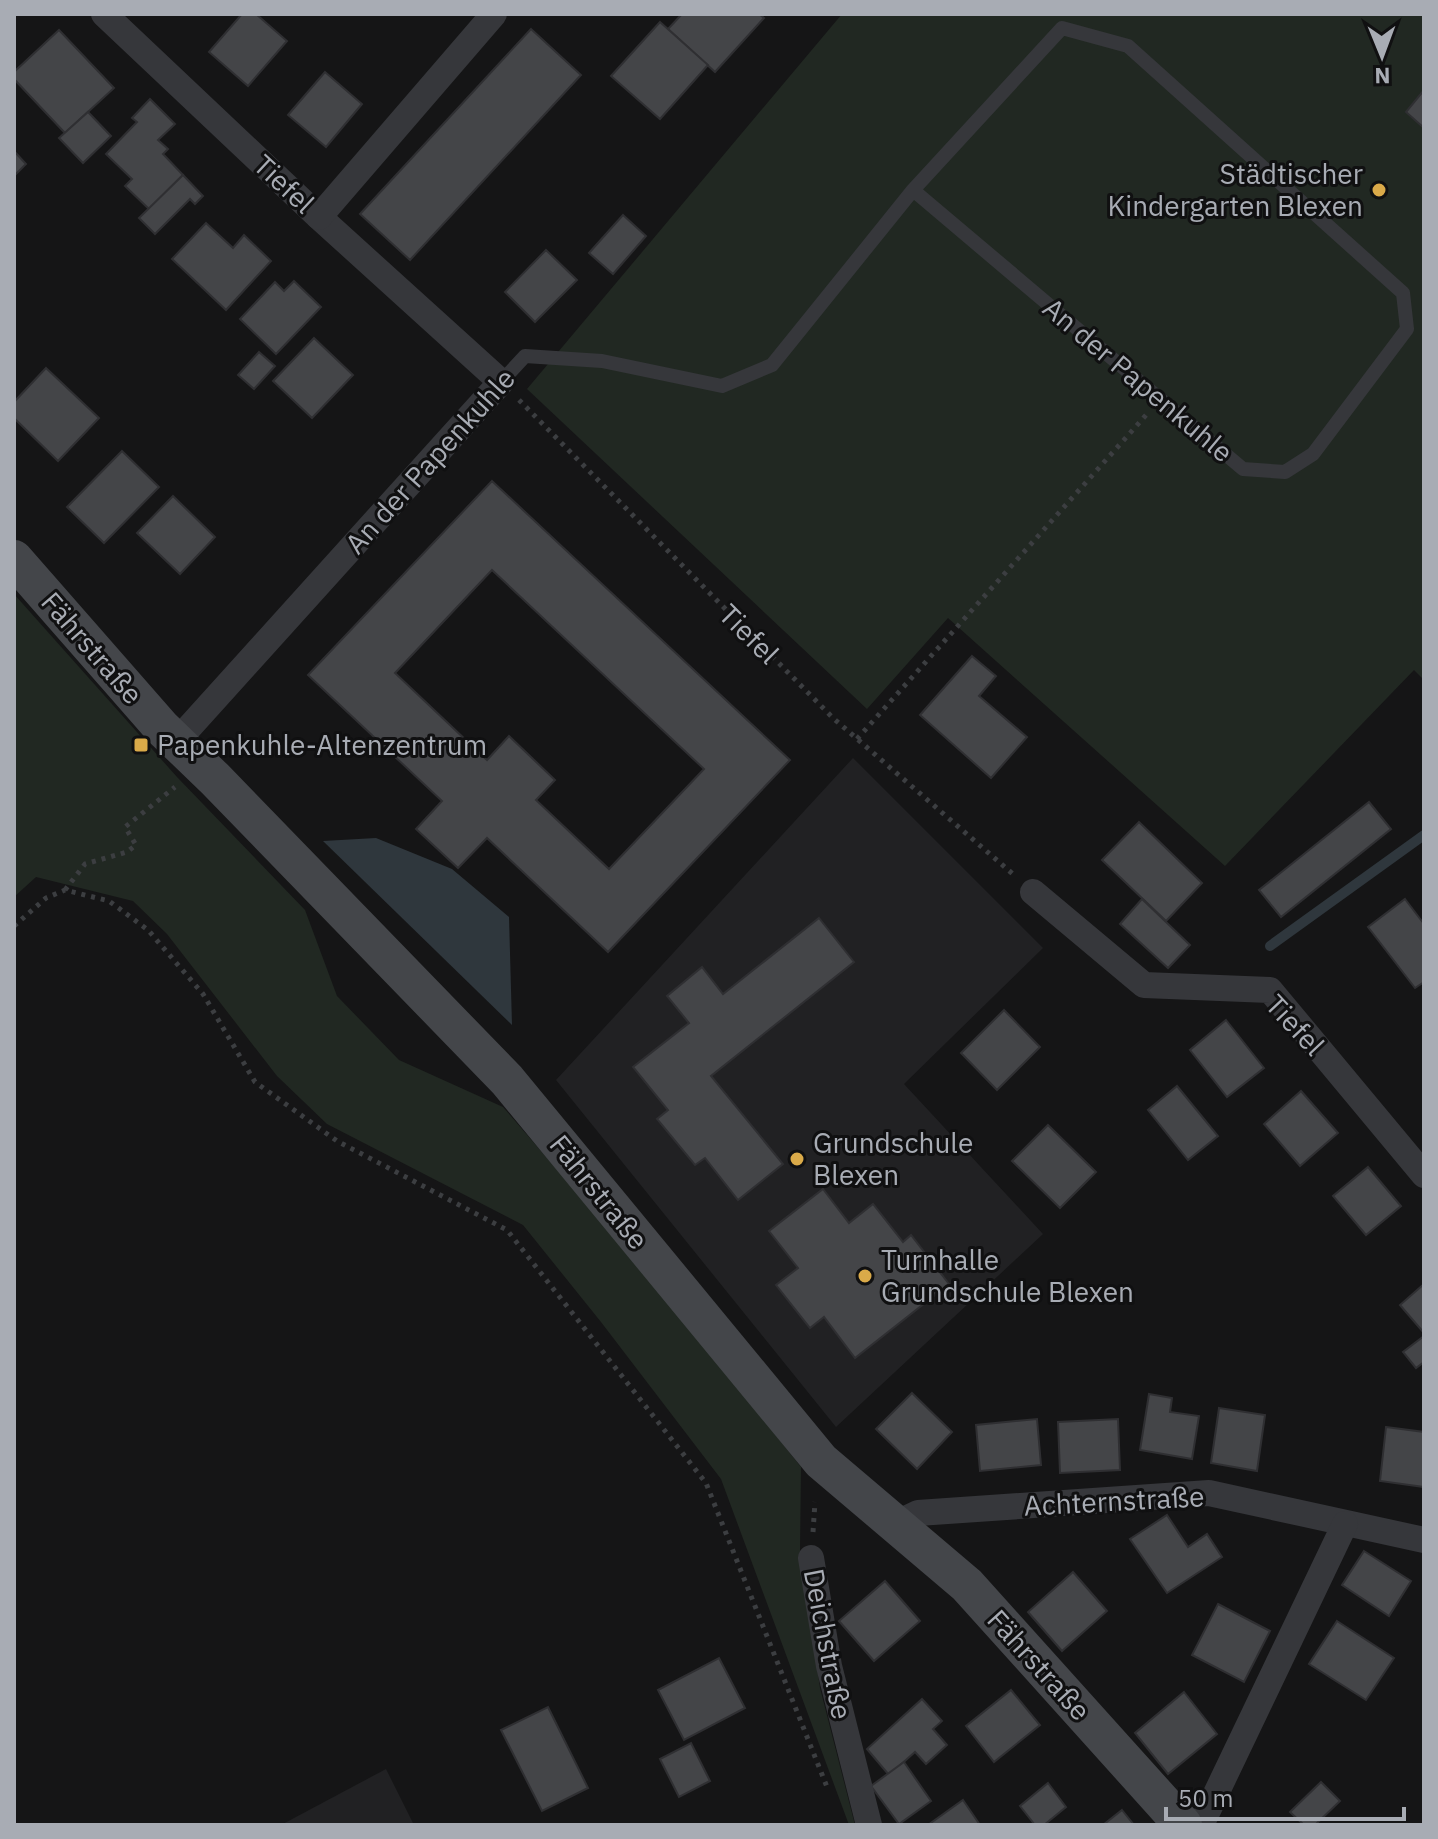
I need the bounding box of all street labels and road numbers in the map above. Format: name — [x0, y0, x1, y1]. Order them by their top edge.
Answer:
street label: Tiefel — [246, 146, 323, 221]
street label: An der Papenkuhle — [1036, 289, 1241, 470]
street label: An der Papenkuhle — [336, 360, 523, 561]
street label: Fährstraße — [33, 584, 151, 712]
street label: Tiefel — [711, 596, 787, 672]
street label: Tiefel — [1258, 986, 1333, 1063]
street label: Fährstraße — [542, 1127, 657, 1257]
street label: Achternstraße — [1023, 1477, 1205, 1524]
street label: Deichstraße — [796, 1565, 861, 1722]
street label: Fährstraße — [980, 1601, 1099, 1728]

